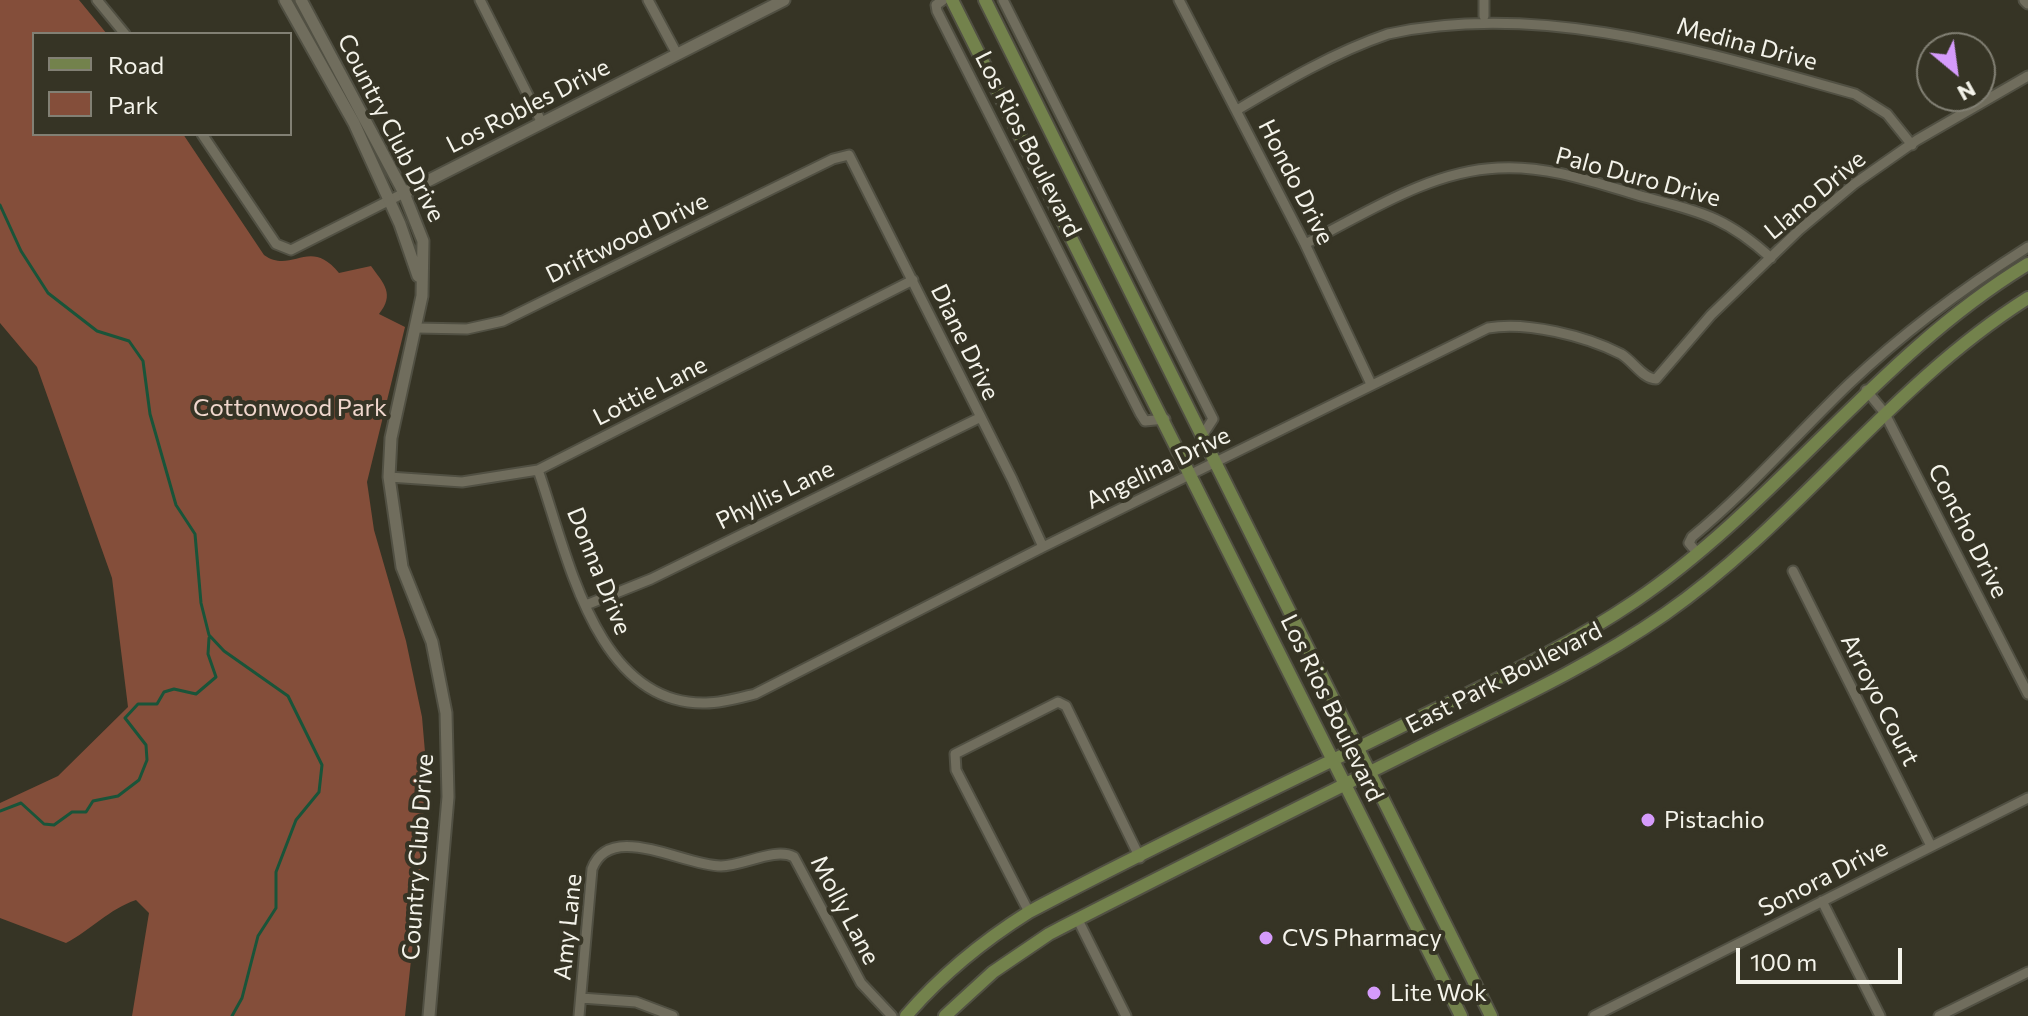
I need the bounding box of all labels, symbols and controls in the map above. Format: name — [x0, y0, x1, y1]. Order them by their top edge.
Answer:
street label: Medina Drive — [1673, 11, 1821, 77]
street label: Country Club Drive — [331, 29, 451, 227]
legend — [32, 32, 292, 136]
north arrow — [1916, 32, 1996, 112]
street label: Los Rios Boulevard — [969, 46, 1087, 242]
text: Road — [108, 50, 164, 79]
street label: Los Robles Drive — [442, 52, 614, 160]
text: N — [1953, 76, 1981, 107]
text: Park — [108, 90, 158, 119]
street label: Hondo Drive — [1252, 114, 1340, 250]
street label: Palo Duro Drive — [1552, 141, 1724, 213]
street label: Llano Drive — [1759, 144, 1871, 246]
street label: Driftwood Drive — [541, 186, 713, 290]
street label: Diane Drive — [925, 279, 1005, 405]
street label: Lottie Lane — [588, 350, 712, 432]
park label: Cottonwood Park — [193, 394, 387, 422]
street label: Angelina Drive — [1081, 421, 1235, 515]
street label: Phyllis Lane — [711, 454, 839, 536]
street label: Concho Drive — [1922, 459, 2014, 603]
street label: Donna Drive — [560, 503, 638, 639]
street label: Los Rios Boulevard — [1274, 610, 1390, 806]
street label: East Park Boulevard — [1401, 616, 1607, 740]
street label: Arroyo Court — [1835, 629, 1925, 771]
street label: Country Club Drive — [396, 753, 440, 961]
place label: Pistachio — [1664, 806, 1765, 834]
marker: Pistachio — [1639, 811, 1657, 829]
street label: Sonora Drive — [1754, 833, 1892, 923]
street label: Molly Lane — [804, 851, 886, 969]
street label: Amy Lane — [548, 872, 588, 982]
place label: CVS Pharmacy — [1282, 924, 1442, 952]
marker: CVS Pharmacy — [1257, 929, 1275, 947]
scale bar — [1740, 932, 1906, 982]
text: 100 m — [1750, 947, 1817, 976]
place label: Lite Wok — [1390, 979, 1487, 1007]
marker: Lite Wok — [1365, 984, 1383, 1002]

